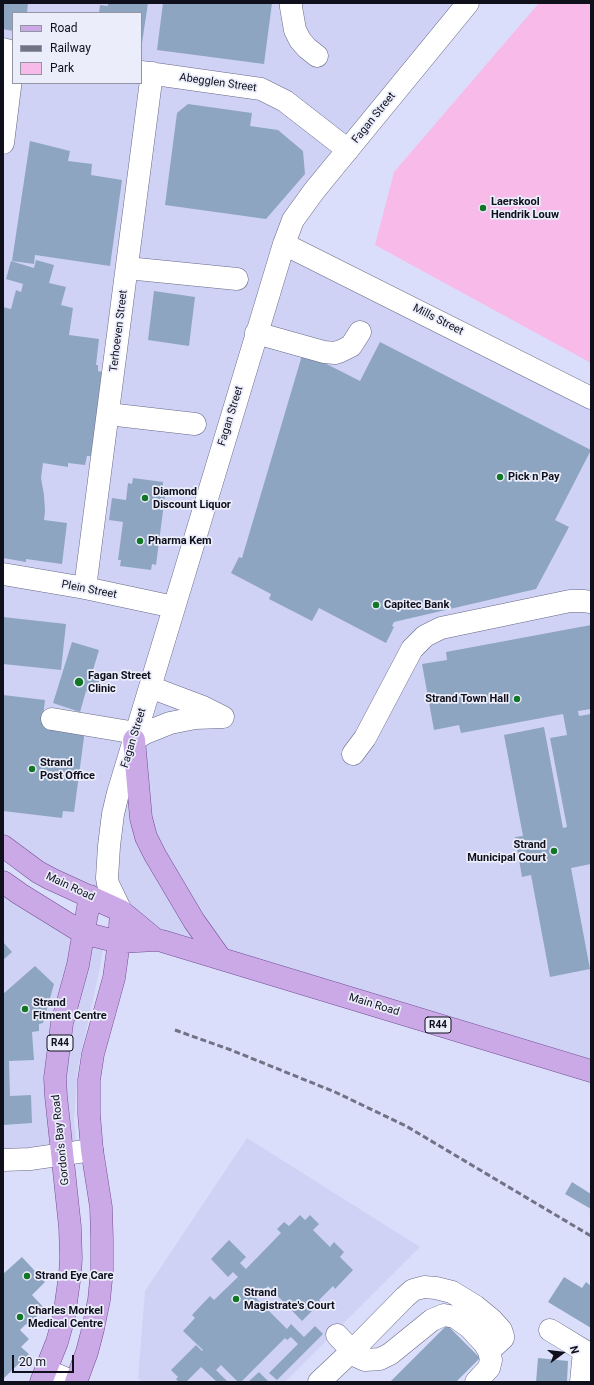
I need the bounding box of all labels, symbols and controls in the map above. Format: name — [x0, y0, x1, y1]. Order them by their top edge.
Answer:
legend — [12, 12, 142, 84]
text: Road — [50, 21, 78, 35]
text: Railway — [50, 41, 91, 55]
text: Park — [50, 61, 74, 75]
street label: Abegglen Street — [179, 71, 257, 95]
street label: Fagan Street — [349, 90, 399, 146]
place label: Laerskool Hendrik Louw — [491, 195, 559, 221]
marker: Laerskool Hendrik Louw — [478, 203, 488, 213]
street label: Terhoeven Street — [107, 289, 131, 373]
street label: Mills Street — [410, 302, 466, 338]
street label: Fagan Street — [216, 384, 246, 448]
place label: Pick n Pay — [508, 470, 560, 484]
marker: Pick n Pay — [495, 472, 505, 482]
place label: Diamond Discount Liquor — [153, 485, 231, 511]
marker: Diamond Discount Liquor — [140, 493, 150, 503]
place label: Pharma Kem — [148, 534, 212, 548]
marker: Pharma Kem — [135, 536, 145, 546]
street label: Plein Street — [60, 578, 118, 602]
place label: Capitec Bank — [384, 598, 449, 612]
marker: Capitec Bank — [371, 600, 381, 610]
place label: Fagan Street Clinic — [88, 669, 151, 695]
marker: Fagan Street Clinic — [73, 676, 85, 688]
place label: Strand Town Hall — [425, 692, 509, 706]
marker: Strand Town Hall — [512, 694, 522, 704]
street label: Fagan Street — [119, 706, 149, 770]
place label: Strand Post Office — [40, 756, 95, 782]
marker: Strand Post Office — [27, 764, 37, 774]
place label: Strand Municipal Court — [467, 838, 546, 864]
marker: Strand Municipal Court — [549, 846, 559, 856]
street label: Main Road — [44, 870, 96, 904]
street label: Main Road — [347, 991, 401, 1019]
place label: Strand Fitment Centre — [33, 996, 107, 1022]
marker: Strand Fitment Centre — [20, 1004, 30, 1014]
road number: R44 — [425, 1017, 451, 1033]
road number: R44 — [47, 1035, 73, 1051]
street label: Gordon's Bay Road — [50, 1094, 72, 1186]
place label: Strand Eye Care — [35, 1269, 113, 1283]
marker: Strand Eye Care — [22, 1271, 32, 1281]
place label: Strand Magistrate's Court — [244, 1286, 335, 1312]
marker: Strand Magistrate's Court — [231, 1294, 241, 1304]
place label: Charles Morkel Medical Centre — [28, 1304, 103, 1330]
marker: Charles Morkel Medical Centre — [15, 1312, 25, 1322]
north arrow — [542, 1333, 582, 1373]
text: N — [567, 1344, 581, 1355]
scale bar — [14, 1347, 76, 1373]
text: 20 m — [19, 1355, 46, 1369]

